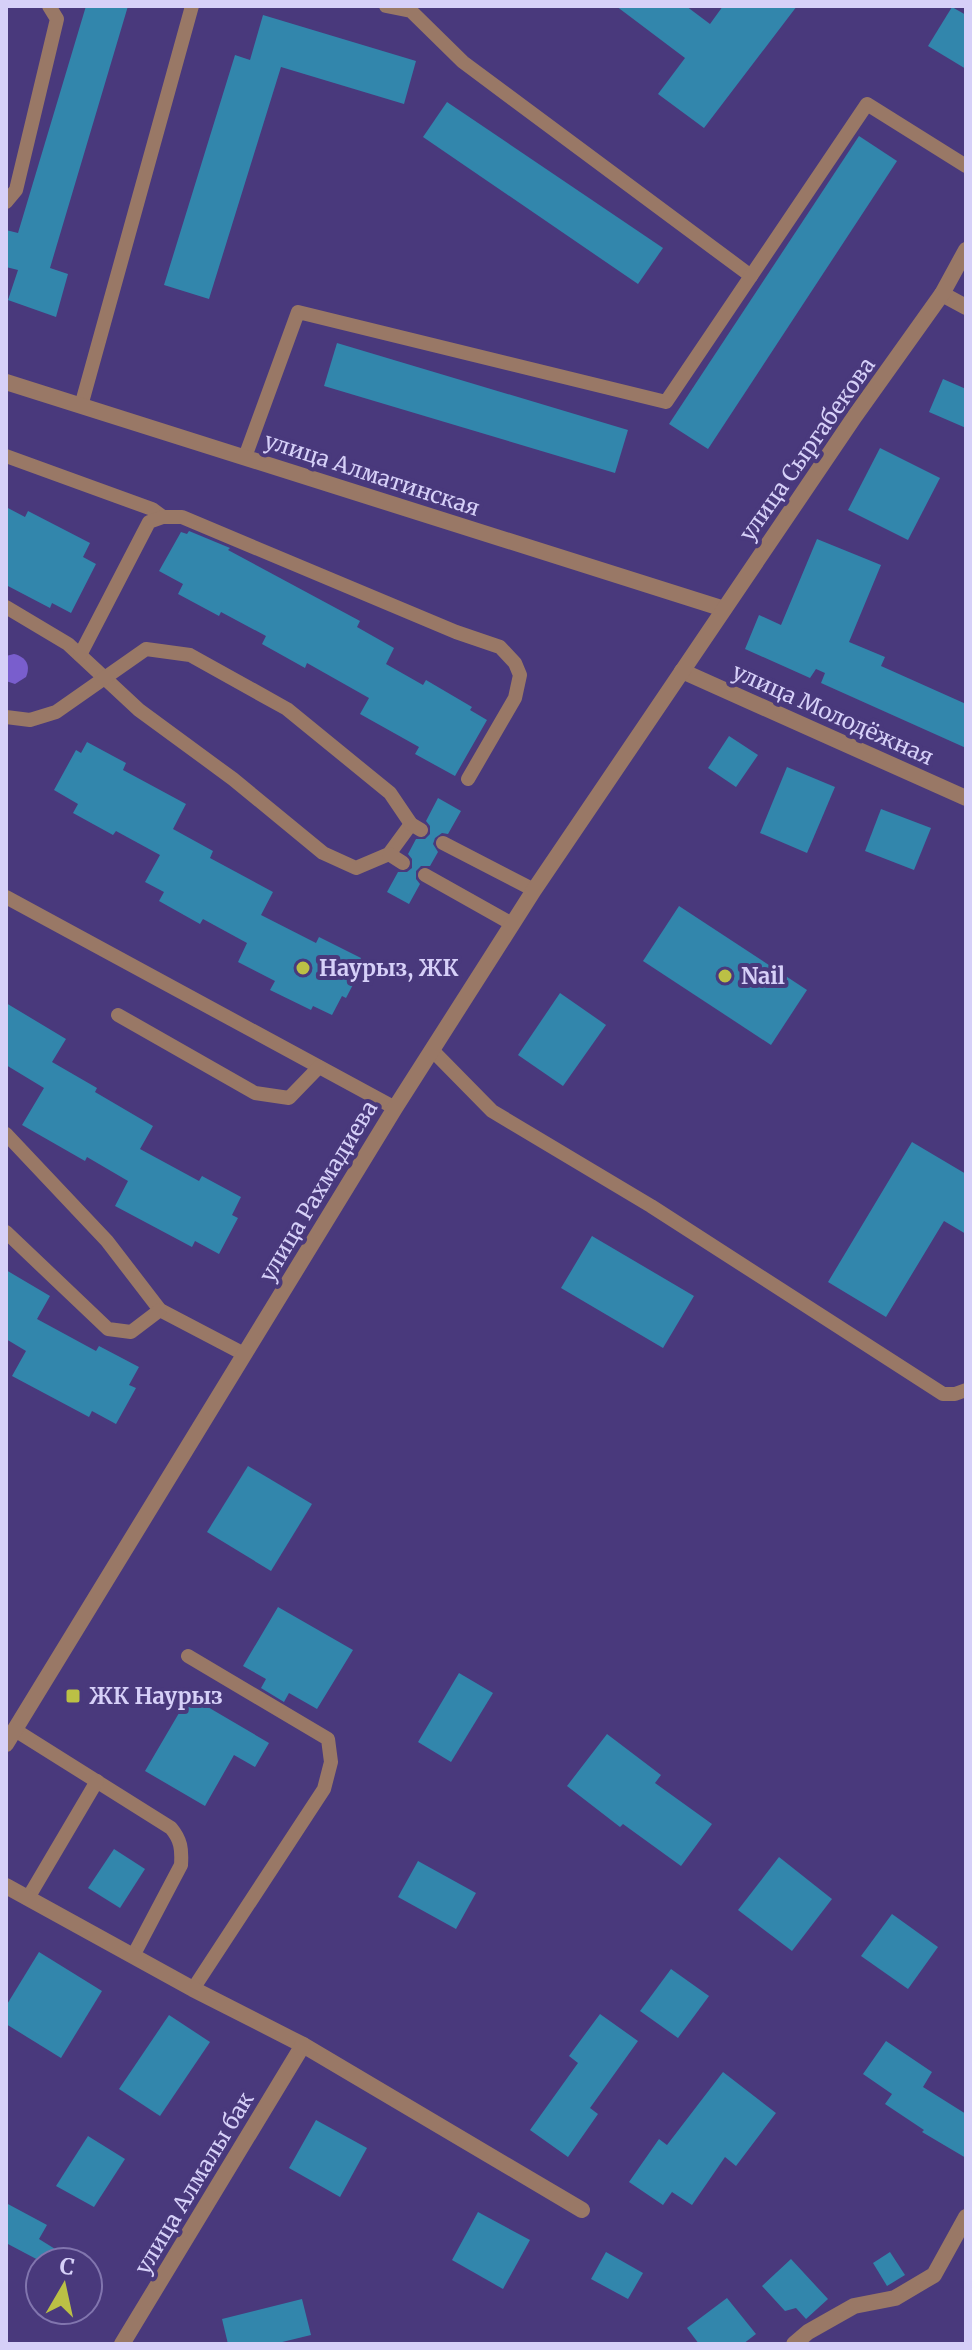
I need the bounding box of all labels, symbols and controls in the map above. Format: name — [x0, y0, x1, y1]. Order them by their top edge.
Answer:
street label: улица Сыргабекова — [733, 352, 881, 546]
street label: улица Алматинская — [261, 426, 483, 522]
street label: улица Молодёжная — [728, 657, 938, 771]
place label: Наурыз, ЖК — [319, 954, 459, 983]
marker: Наурыз, ЖК — [294, 959, 312, 977]
place label: Nail — [741, 962, 785, 990]
marker: Nail — [716, 967, 734, 985]
street label: улица Рахмадиева — [253, 1095, 383, 1287]
place label: ЖК Наурыз — [89, 1682, 223, 1710]
marker: ЖК Наурыз — [64, 1687, 82, 1705]
street label: улица Алмалы бак — [128, 2087, 260, 2279]
north arrow — [24, 2246, 104, 2326]
text: С — [58, 2251, 77, 2281]

